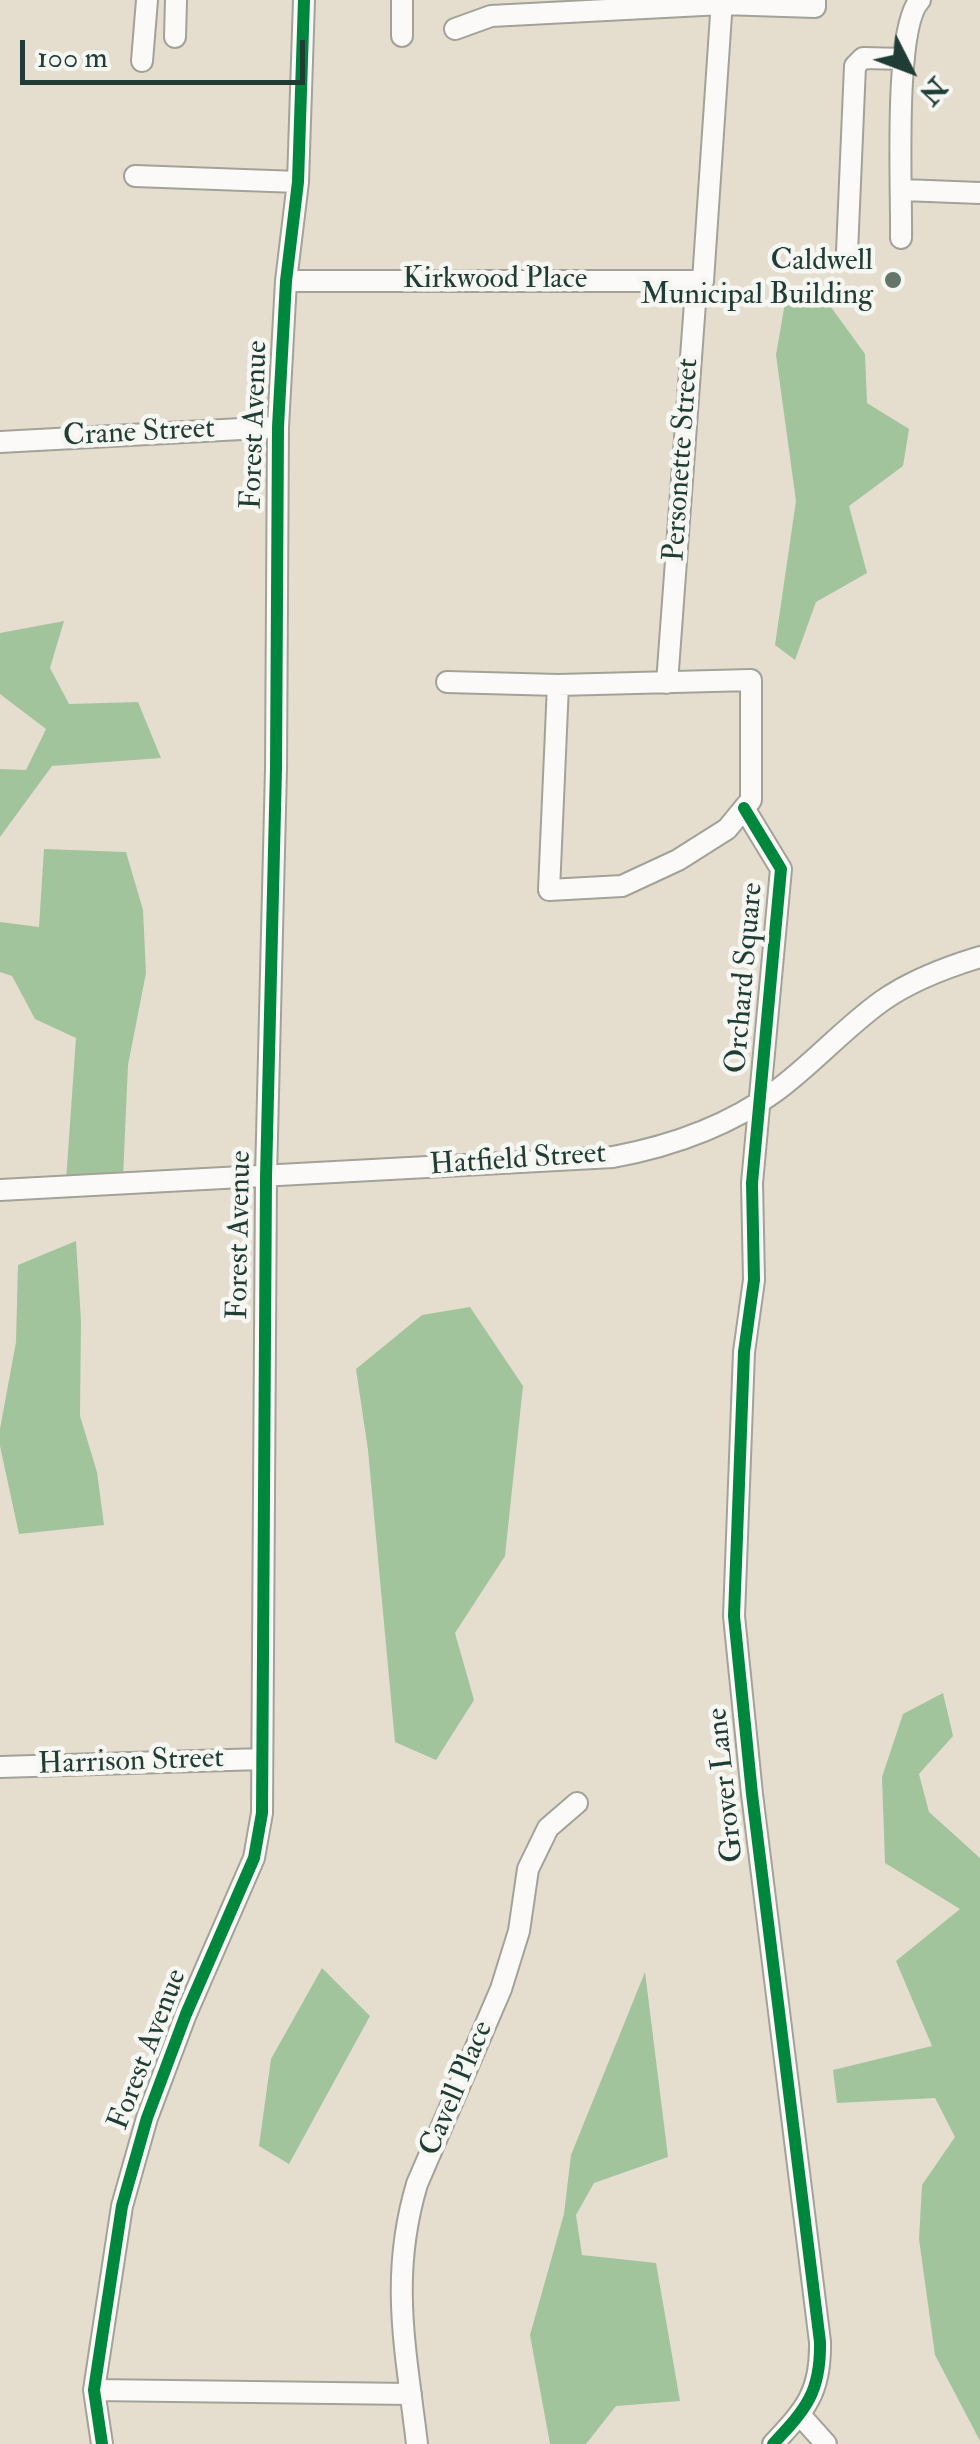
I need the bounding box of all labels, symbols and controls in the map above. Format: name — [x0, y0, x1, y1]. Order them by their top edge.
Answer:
scale bar — [25, 20, 310, 82]
north arrow — [860, 20, 960, 120]
text: 100 m — [37, 39, 108, 76]
text: N — [911, 69, 954, 111]
place label: Caldwell Municipal Building — [640, 245, 873, 316]
street label: Kirkwood Place — [403, 263, 587, 299]
marker: Caldwell Municipal Building — [882, 269, 904, 291]
street label: Forest Avenue — [235, 340, 277, 510]
street label: Personette Street — [658, 357, 708, 563]
street label: Crane Street — [62, 412, 216, 456]
street label: Orchard Square — [720, 881, 772, 1075]
street label: Hatfield Street — [429, 1137, 607, 1185]
street label: Forest Avenue — [222, 1150, 260, 1320]
street label: Grover Lane — [701, 1706, 753, 1864]
street label: Harrison Street — [37, 1742, 225, 1784]
street label: Forest Avenue — [102, 1965, 196, 2135]
street label: Cavell Place — [414, 2016, 502, 2162]

